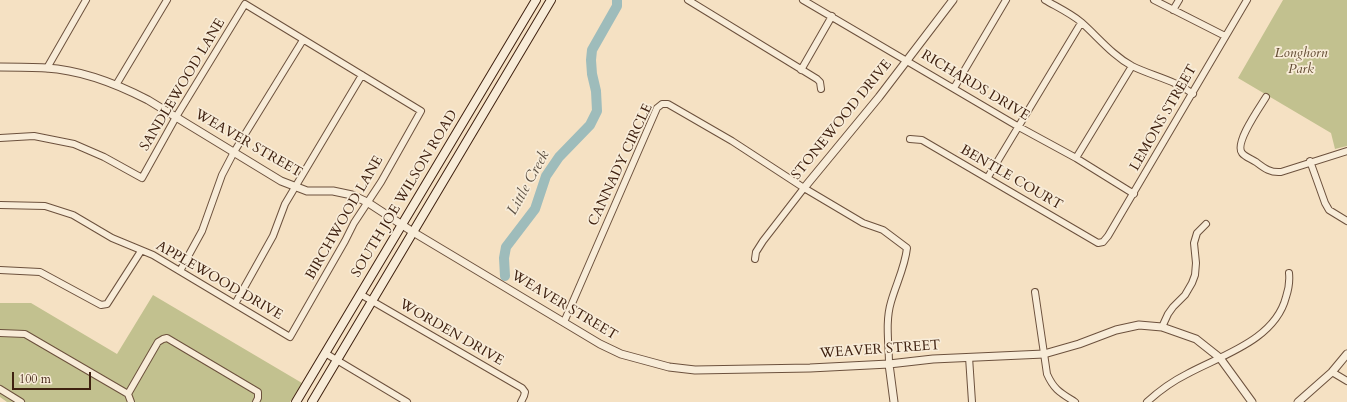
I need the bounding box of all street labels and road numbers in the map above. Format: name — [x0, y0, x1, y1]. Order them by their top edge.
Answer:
street label: SANDLEWOOD LANE — [137, 16, 229, 154]
street label: RICHARDS DRIVE — [918, 47, 1032, 125]
street label: STONEWOOD DRIVE — [788, 57, 896, 183]
street label: LEMONS STREET — [1127, 62, 1201, 174]
street label: CANNADY CIRCLE — [585, 101, 657, 229]
street label: WEAVER STREET — [191, 106, 305, 182]
street label: SOUTH JOE WILSON ROAD — [348, 107, 462, 281]
street label: BENTLE COURT — [957, 142, 1065, 214]
street label: BIRCHWOOD LANE — [303, 153, 387, 283]
street label: APPLEWOOD DRIVE — [153, 238, 285, 324]
street label: WEAVER STREET — [508, 268, 620, 344]
street label: WORDEN DRIVE — [396, 296, 506, 370]
street label: WEAVER STREET — [819, 337, 941, 363]

